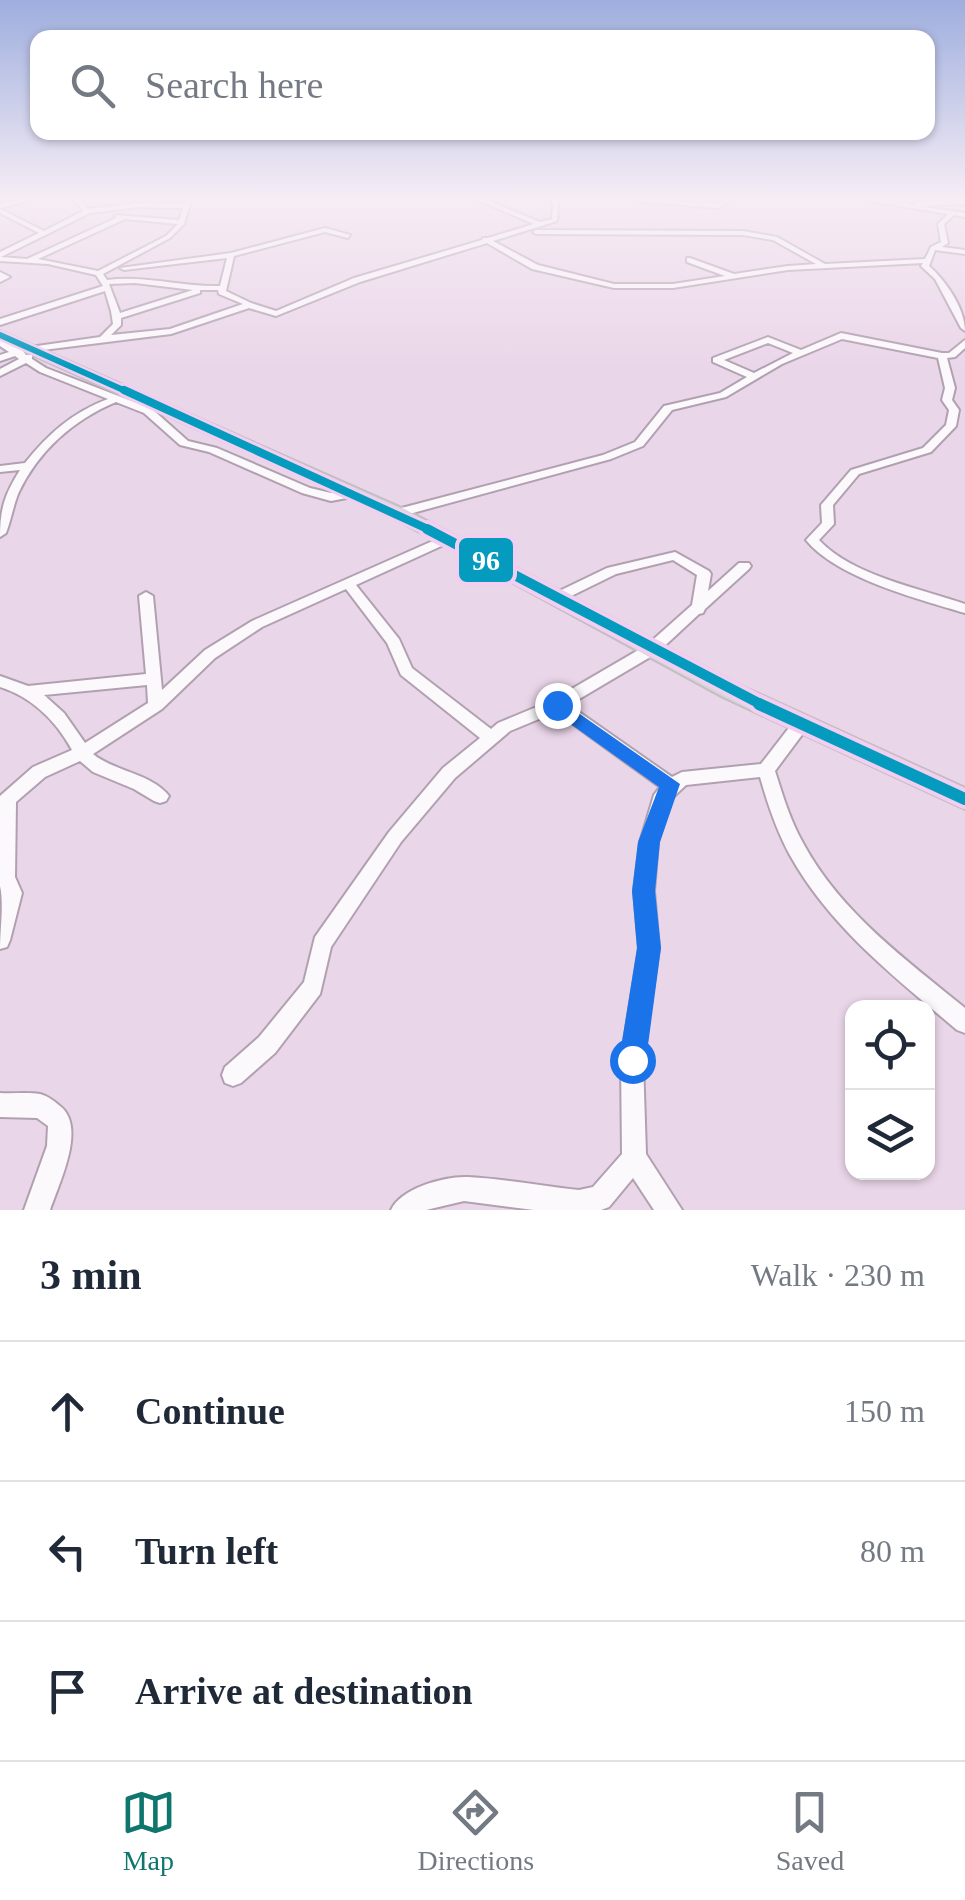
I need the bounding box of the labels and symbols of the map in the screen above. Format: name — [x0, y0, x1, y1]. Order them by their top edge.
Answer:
line badge: 96 — [457, 536, 515, 584]
text: 96 — [472, 545, 500, 576]
route end — [535, 683, 581, 729]
route start — [610, 1038, 656, 1084]

